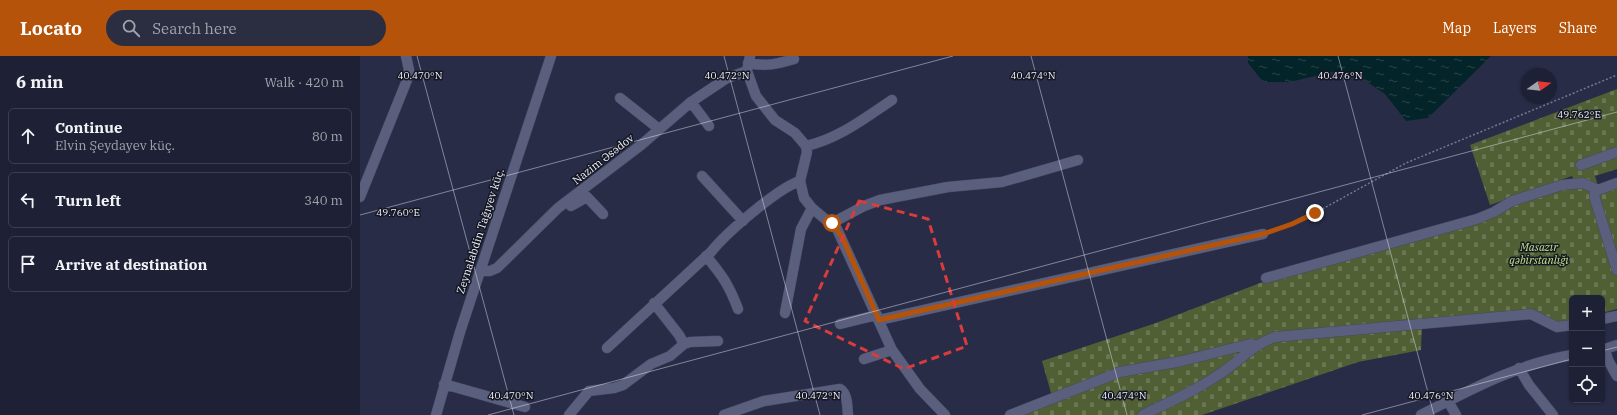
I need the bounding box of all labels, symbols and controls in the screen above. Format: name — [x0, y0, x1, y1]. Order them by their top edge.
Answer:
search box — [106, 10, 386, 46]
text: Locato — [20, 16, 82, 40]
icon: search — [120, 17, 142, 39]
text: Search here — [152, 19, 237, 38]
text: Map — [1443, 19, 1471, 37]
text: Layers — [1493, 19, 1537, 37]
text: Share — [1559, 19, 1597, 37]
north arrow — [1521, 68, 1557, 104]
text: 40.470°N — [397, 69, 443, 82]
text: 40.472°N — [704, 69, 750, 82]
text: 40.474°N — [1010, 69, 1056, 82]
text: 40.476°N — [1317, 69, 1363, 82]
text: 6 min — [16, 71, 64, 93]
text: Walk · 420 m — [265, 74, 344, 91]
text: 49.762°E — [1557, 108, 1601, 121]
text: Continue — [55, 118, 122, 137]
icon: ahead — [17, 125, 39, 147]
text: 80 m — [312, 128, 343, 145]
street label: Nazim Əsədov — [569, 131, 637, 187]
text: Elvin Şeydayev küç. — [55, 137, 175, 154]
street label: Zeynalabdin Tağıyev küç. — [453, 166, 507, 296]
icon: left — [17, 189, 39, 211]
text: Turn left — [55, 191, 121, 210]
text: 340 m — [304, 192, 343, 209]
route end — [1306, 204, 1324, 222]
text: 49.760°E — [376, 206, 420, 219]
route start — [823, 214, 841, 232]
park label: Masazır qəbirstanlığı — [1509, 240, 1569, 267]
icon: arrive — [17, 253, 39, 275]
text: Arrive at destination — [55, 255, 207, 274]
map controls — [1569, 295, 1605, 403]
button: + — [1569, 295, 1605, 331]
button: − — [1569, 331, 1605, 367]
button: locate — [1569, 367, 1605, 403]
text: 40.470°N — [488, 389, 534, 402]
text: 40.472°N — [795, 389, 841, 402]
text: 40.474°N — [1101, 389, 1147, 402]
text: 40.476°N — [1408, 389, 1454, 402]

